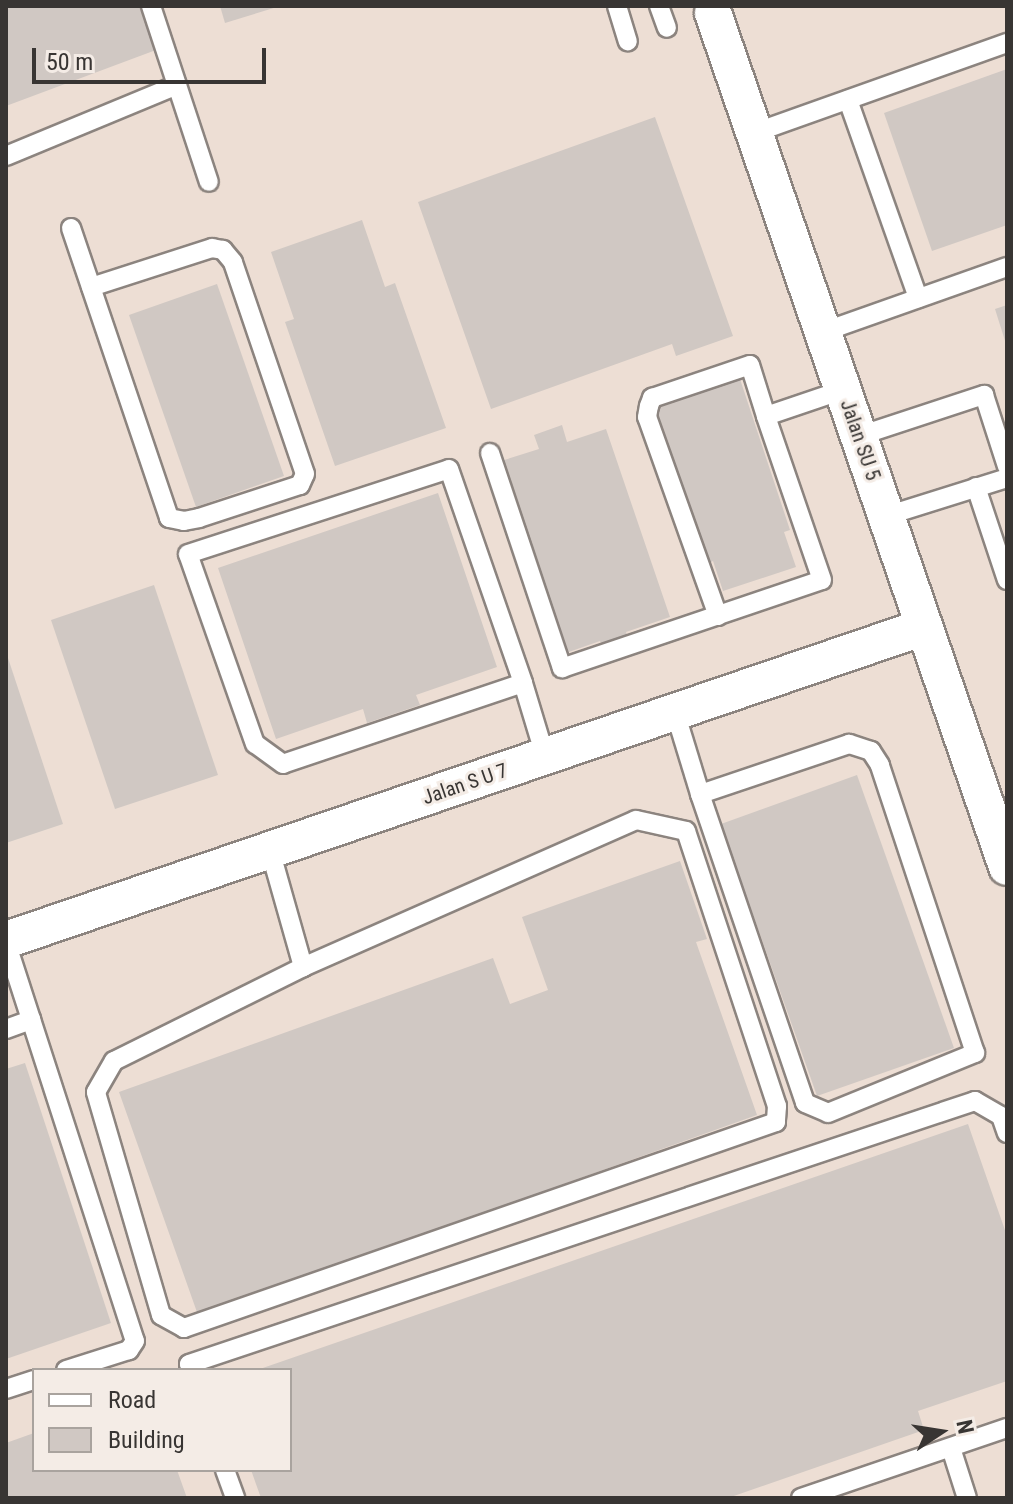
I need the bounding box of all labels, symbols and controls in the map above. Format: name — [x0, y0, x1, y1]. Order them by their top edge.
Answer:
scale bar — [36, 32, 270, 82]
text: 50 m — [46, 48, 93, 76]
street label: Jalan SU 5 — [835, 396, 885, 484]
street label: Jalan S U 7 — [419, 758, 511, 810]
legend — [32, 1368, 292, 1472]
text: Road — [108, 1386, 156, 1414]
north arrow — [901, 1392, 981, 1472]
text: N — [951, 1418, 979, 1436]
text: Building — [108, 1426, 185, 1454]

